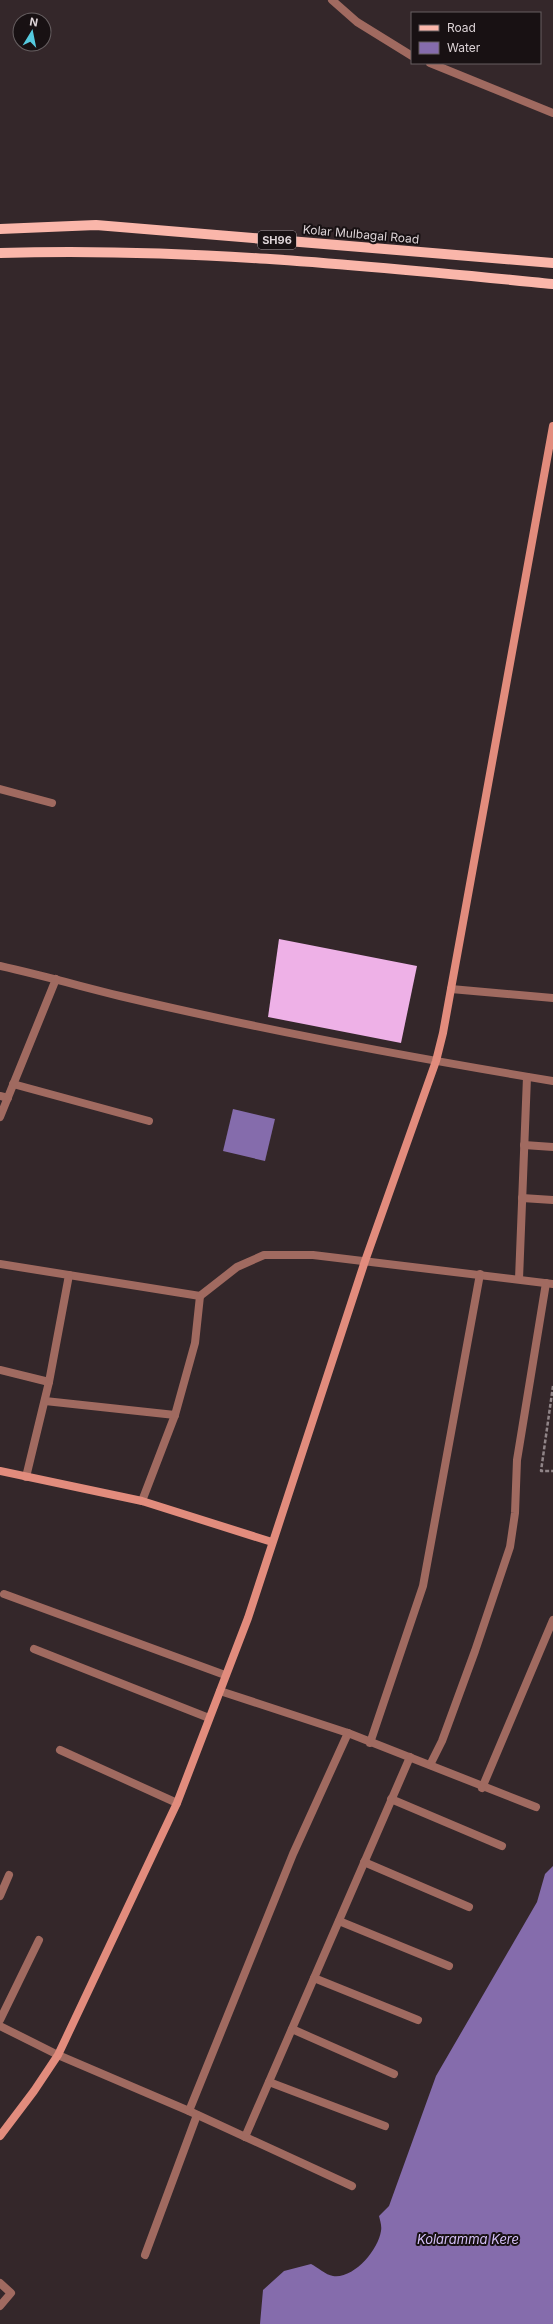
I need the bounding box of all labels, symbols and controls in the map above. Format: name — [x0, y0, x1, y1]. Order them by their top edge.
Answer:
north arrow — [12, 12, 52, 52]
legend — [411, 12, 541, 64]
text: N — [28, 15, 39, 30]
text: Road — [447, 20, 476, 35]
text: Water — [447, 40, 481, 55]
street label: Kolar Mulbagal Road — [302, 221, 420, 247]
road number: SH96 — [258, 231, 296, 249]
water label: Kolaramma Kere — [417, 2231, 519, 2247]

